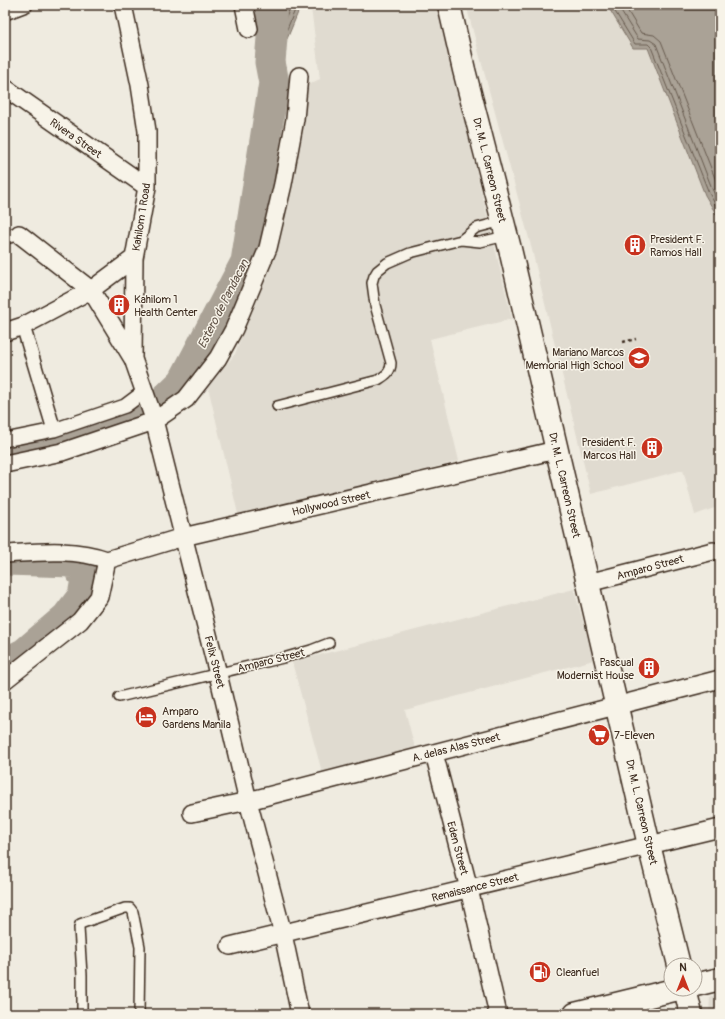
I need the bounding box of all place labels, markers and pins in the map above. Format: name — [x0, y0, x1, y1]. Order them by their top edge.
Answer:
building icon: President F. Ramos Hall — [622, 232, 648, 258]
place label: President F. Ramos Hall — [650, 233, 705, 259]
building icon: Kahilom 1 Health Center — [106, 292, 132, 318]
place label: Kahilom 1 Health Center — [134, 293, 198, 319]
school or university icon: Mariano Marcos Memorial High School — [626, 345, 652, 371]
place label: Mariano Marcos Memorial High School — [525, 346, 624, 372]
building icon: President F. Marcos Hall — [639, 435, 665, 461]
place label: President F. Marcos Hall — [581, 436, 636, 462]
building icon: Pascual Modernist House — [636, 655, 662, 681]
place label: Pascual Modernist House — [557, 656, 635, 682]
hotel icon: Amparo Gardens Manila — [133, 704, 159, 730]
place label: Amparo Gardens Manila — [162, 705, 231, 731]
supermarket icon: 7-Eleven — [586, 722, 612, 748]
place label: 7-Eleven — [614, 729, 655, 742]
fuel station icon: Cleanfuel — [527, 959, 553, 985]
place label: Cleanfuel — [556, 966, 599, 979]

